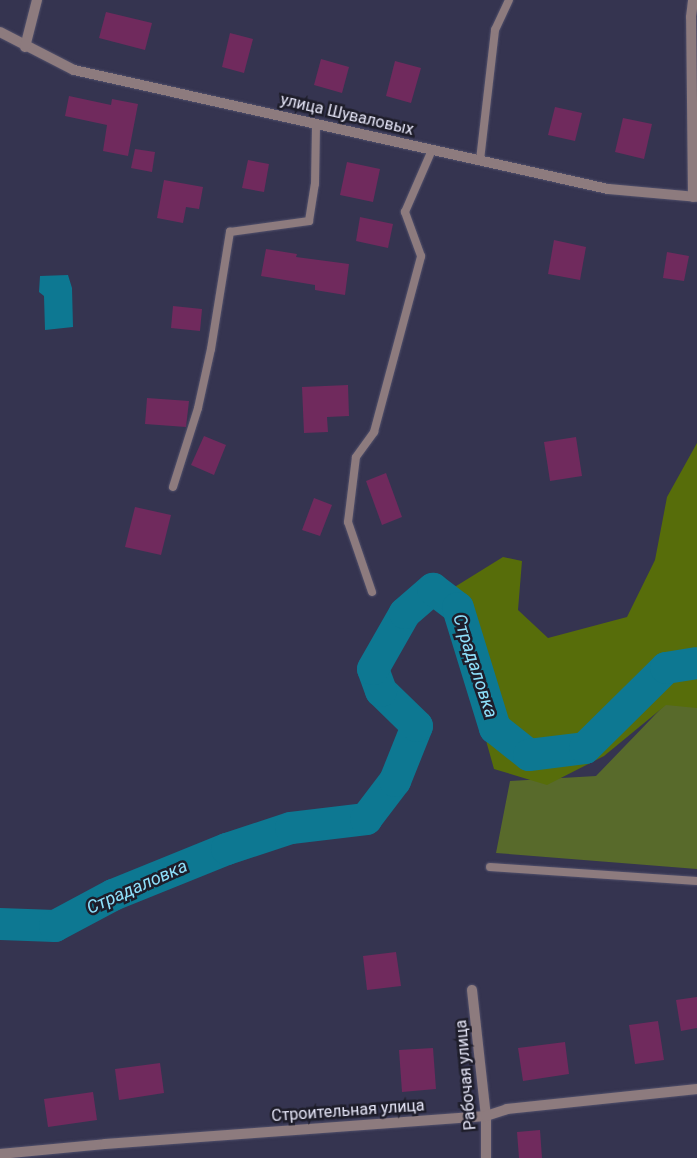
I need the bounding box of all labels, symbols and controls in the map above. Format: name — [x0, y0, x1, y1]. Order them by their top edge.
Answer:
street label: улица Шуваловых — [278, 90, 416, 140]
water label: Страдаловка — [448, 611, 502, 721]
water label: Страдаловка — [83, 855, 191, 919]
street label: Рабочая улица — [452, 1019, 480, 1131]
street label: Строительная улица — [271, 1096, 425, 1126]

